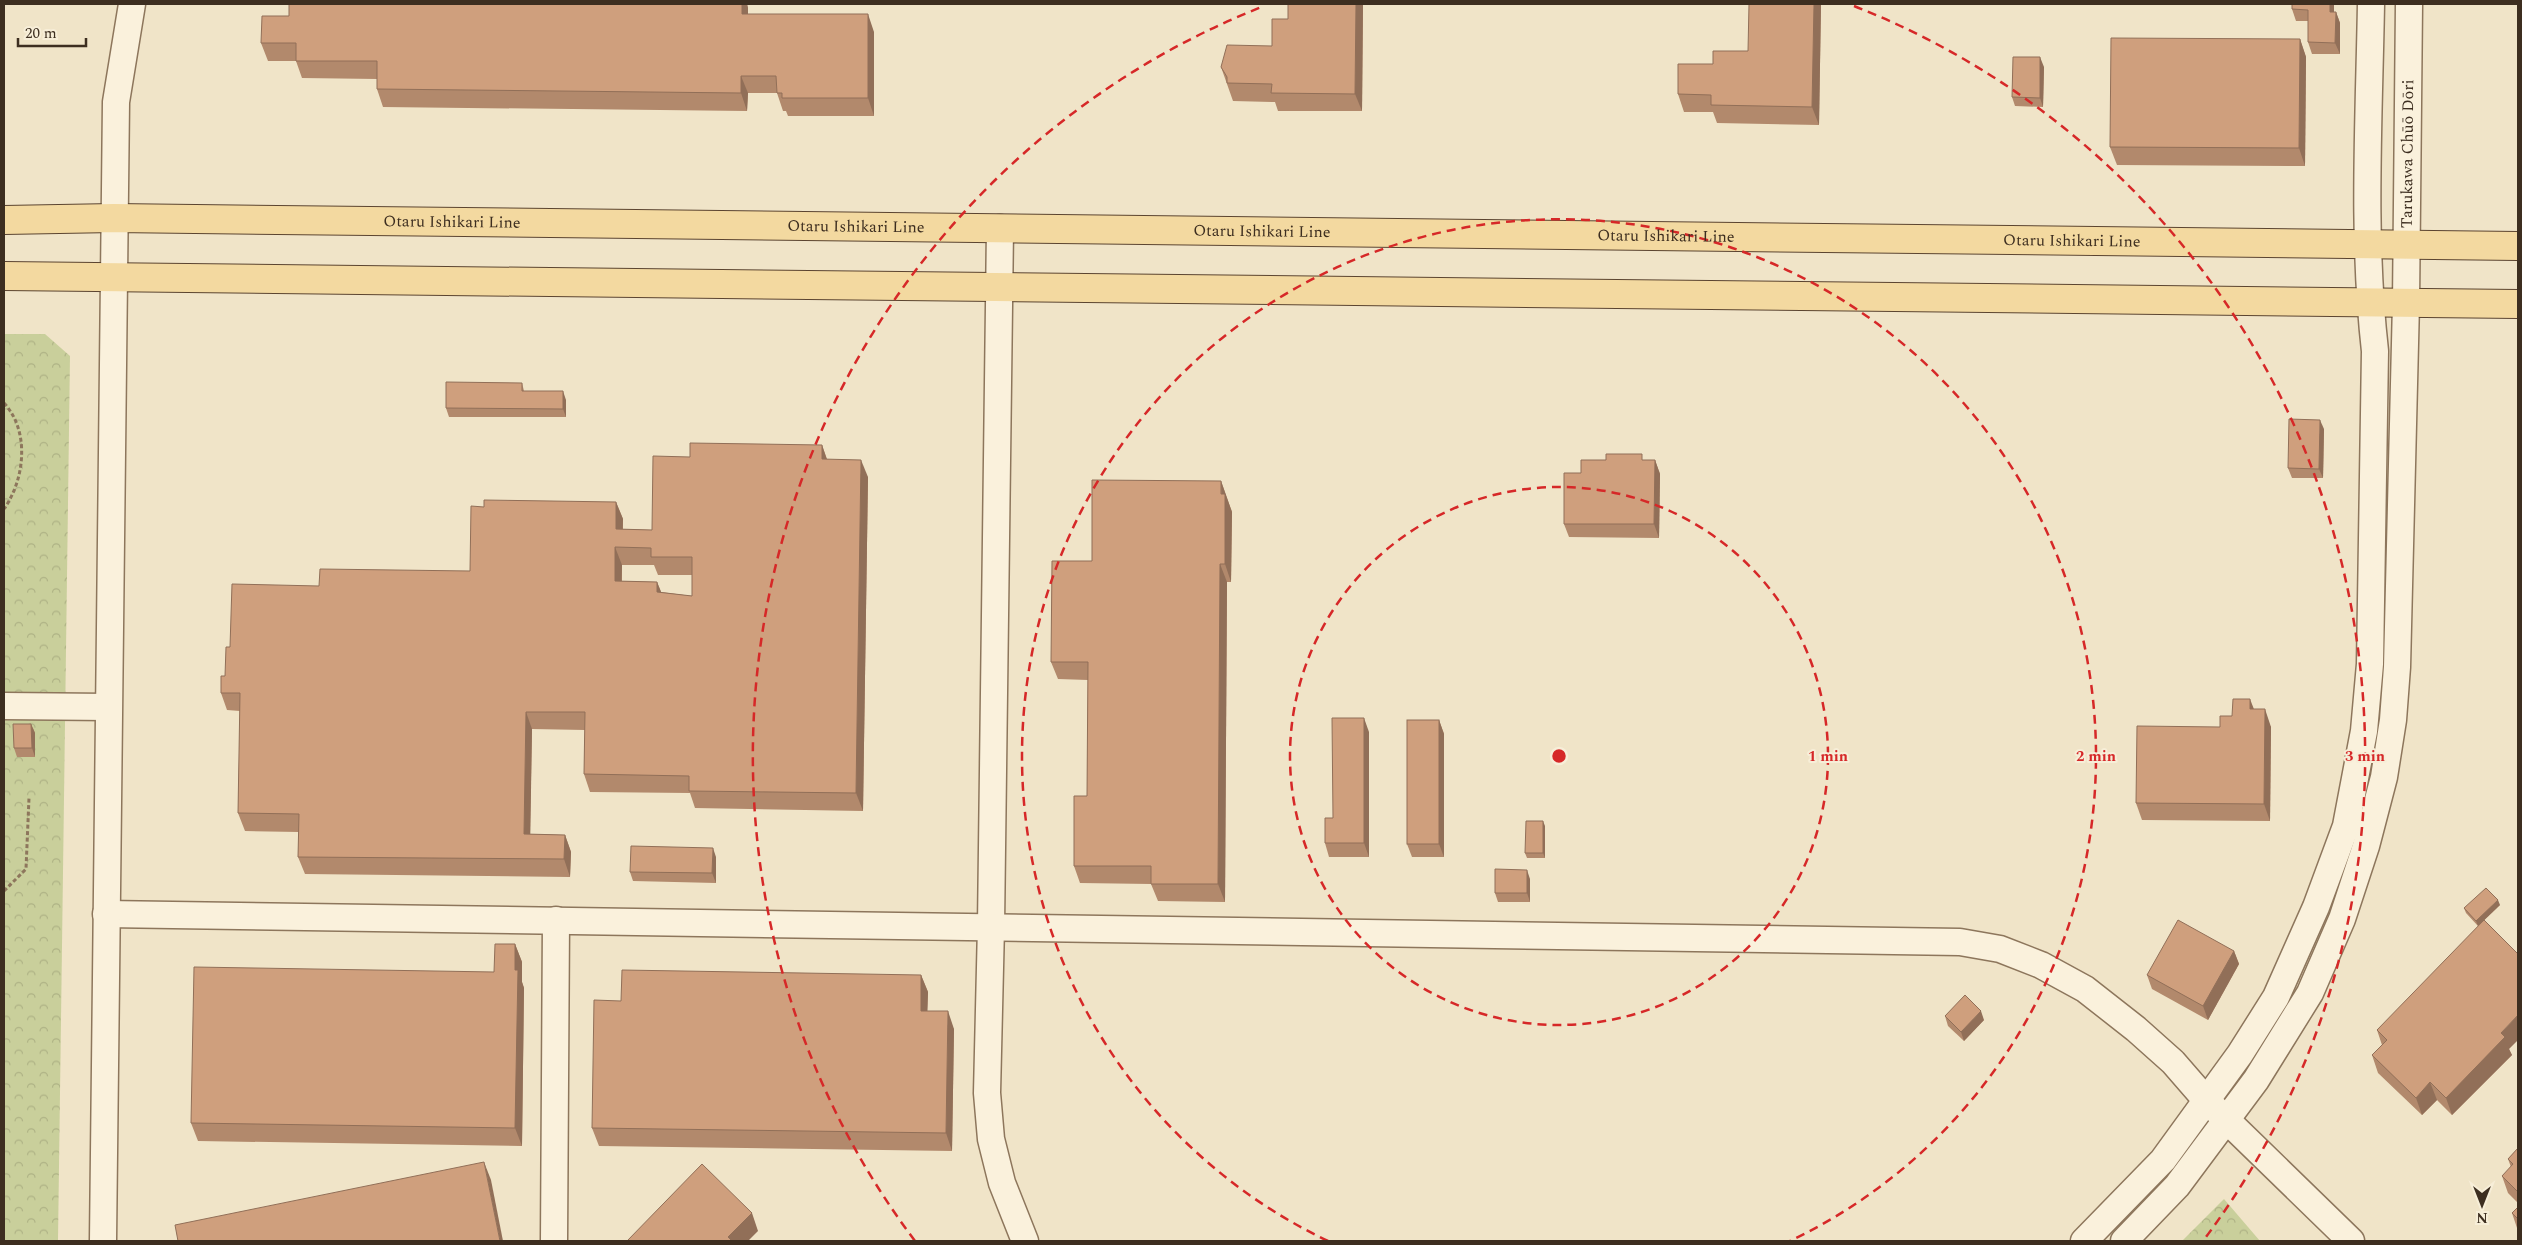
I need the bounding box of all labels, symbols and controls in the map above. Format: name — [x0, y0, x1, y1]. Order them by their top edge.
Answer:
scale bar — [18, 15, 85, 47]
text: 20 m — [25, 22, 57, 45]
street label: Tarukawa Chūō Dōri — [2395, 79, 2420, 228]
street label: Otaru Ishikari Line — [383, 209, 521, 235]
street label: Otaru Ishikari Line — [787, 214, 925, 239]
street label: Otaru Ishikari Line — [1193, 219, 1331, 244]
street label: Otaru Ishikari Line — [1597, 223, 1735, 249]
street label: Otaru Ishikari Line — [2003, 228, 2141, 254]
text: 1 min — [1808, 745, 1848, 768]
text: 2 min — [2076, 745, 2116, 768]
text: 3 min — [2345, 745, 2385, 768]
centre of rings — [1550, 747, 1568, 765]
north arrow — [2457, 1180, 2507, 1230]
text: N — [2476, 1207, 2488, 1228]

